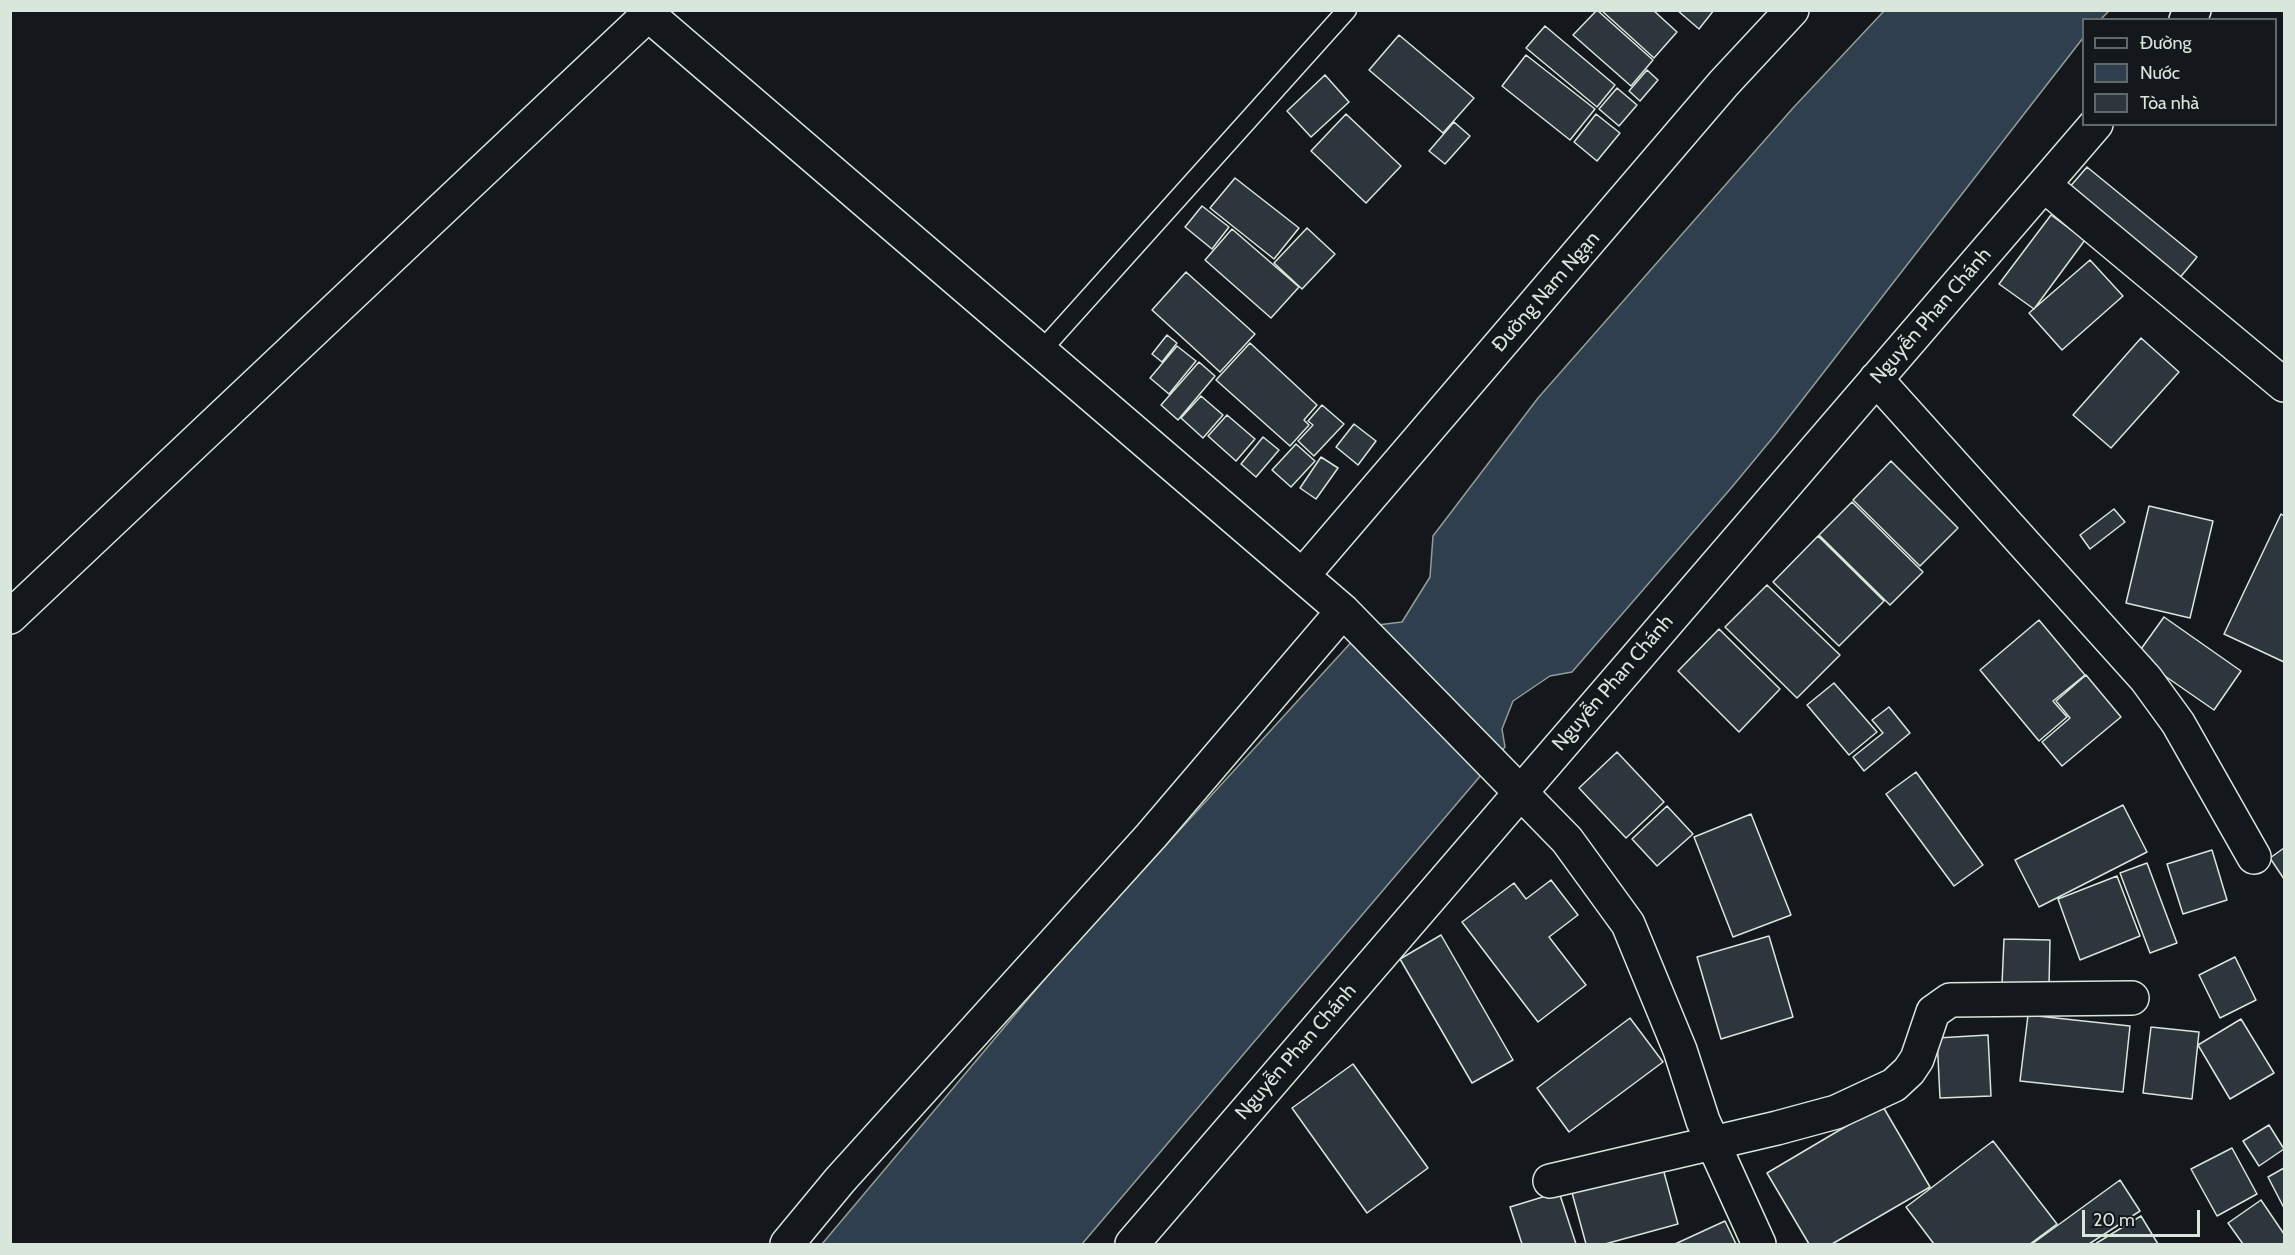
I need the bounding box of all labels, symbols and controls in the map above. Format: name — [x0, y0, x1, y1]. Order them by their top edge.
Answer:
legend — [2082, 18, 2277, 126]
text: Đường — [2140, 32, 2191, 54]
text: Nước — [2140, 62, 2180, 84]
text: Tòa nhà — [2140, 92, 2199, 114]
street label: Đường Nam Ngạn — [1487, 227, 1605, 357]
street label: Nguyễn Phan Chánh — [1865, 243, 1997, 389]
street label: Nguyễn Phan Chánh — [1547, 610, 1679, 756]
street label: Nguyễn Phan Chánh — [1230, 979, 1362, 1125]
scale bar — [2085, 1198, 2204, 1236]
text: 20 m — [2093, 1209, 2135, 1231]

